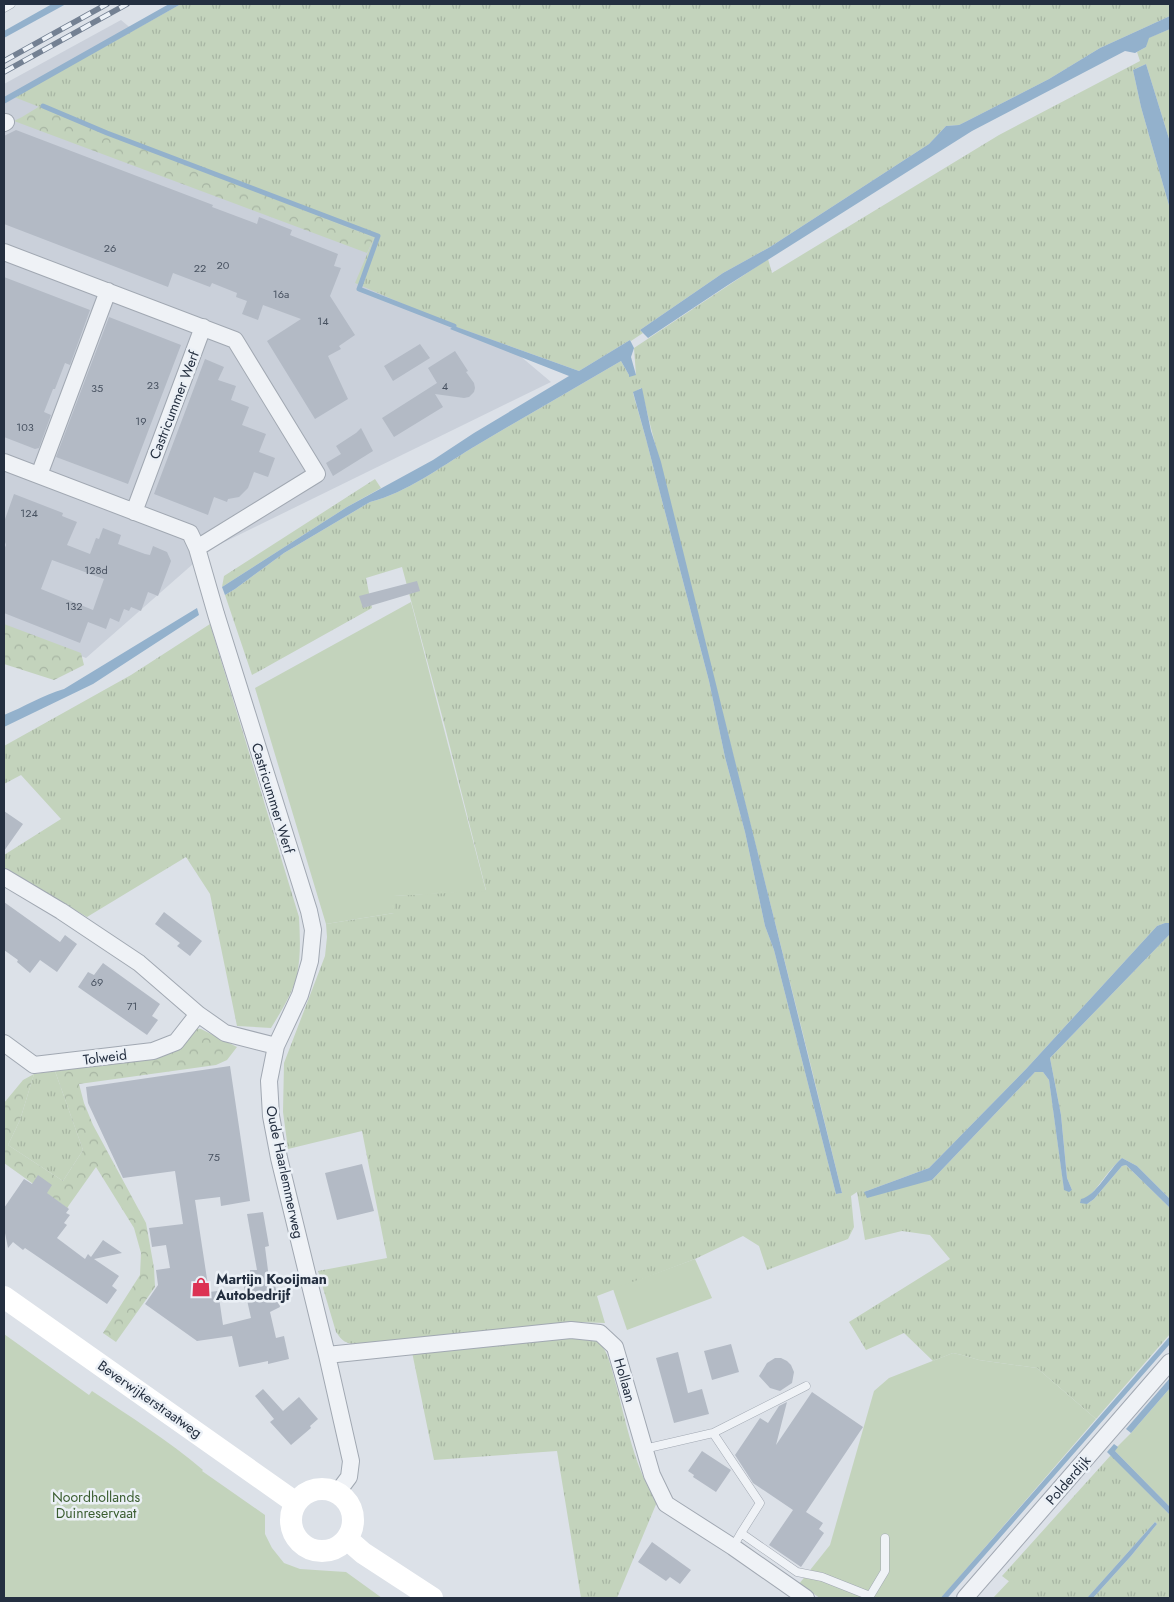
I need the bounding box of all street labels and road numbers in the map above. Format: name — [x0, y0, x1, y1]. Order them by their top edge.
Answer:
street label: Castricummer Werf — [144, 347, 204, 462]
street label: Castricummer Werf — [247, 740, 300, 857]
street label: Tolweid — [82, 1044, 128, 1070]
street label: Oude Haarlemmerweg — [261, 1104, 309, 1240]
street label: Beverwijkerstraatweg — [94, 1356, 206, 1442]
street label: Hollaan — [609, 1356, 641, 1404]
street label: Polderdijk — [1041, 1450, 1096, 1509]

